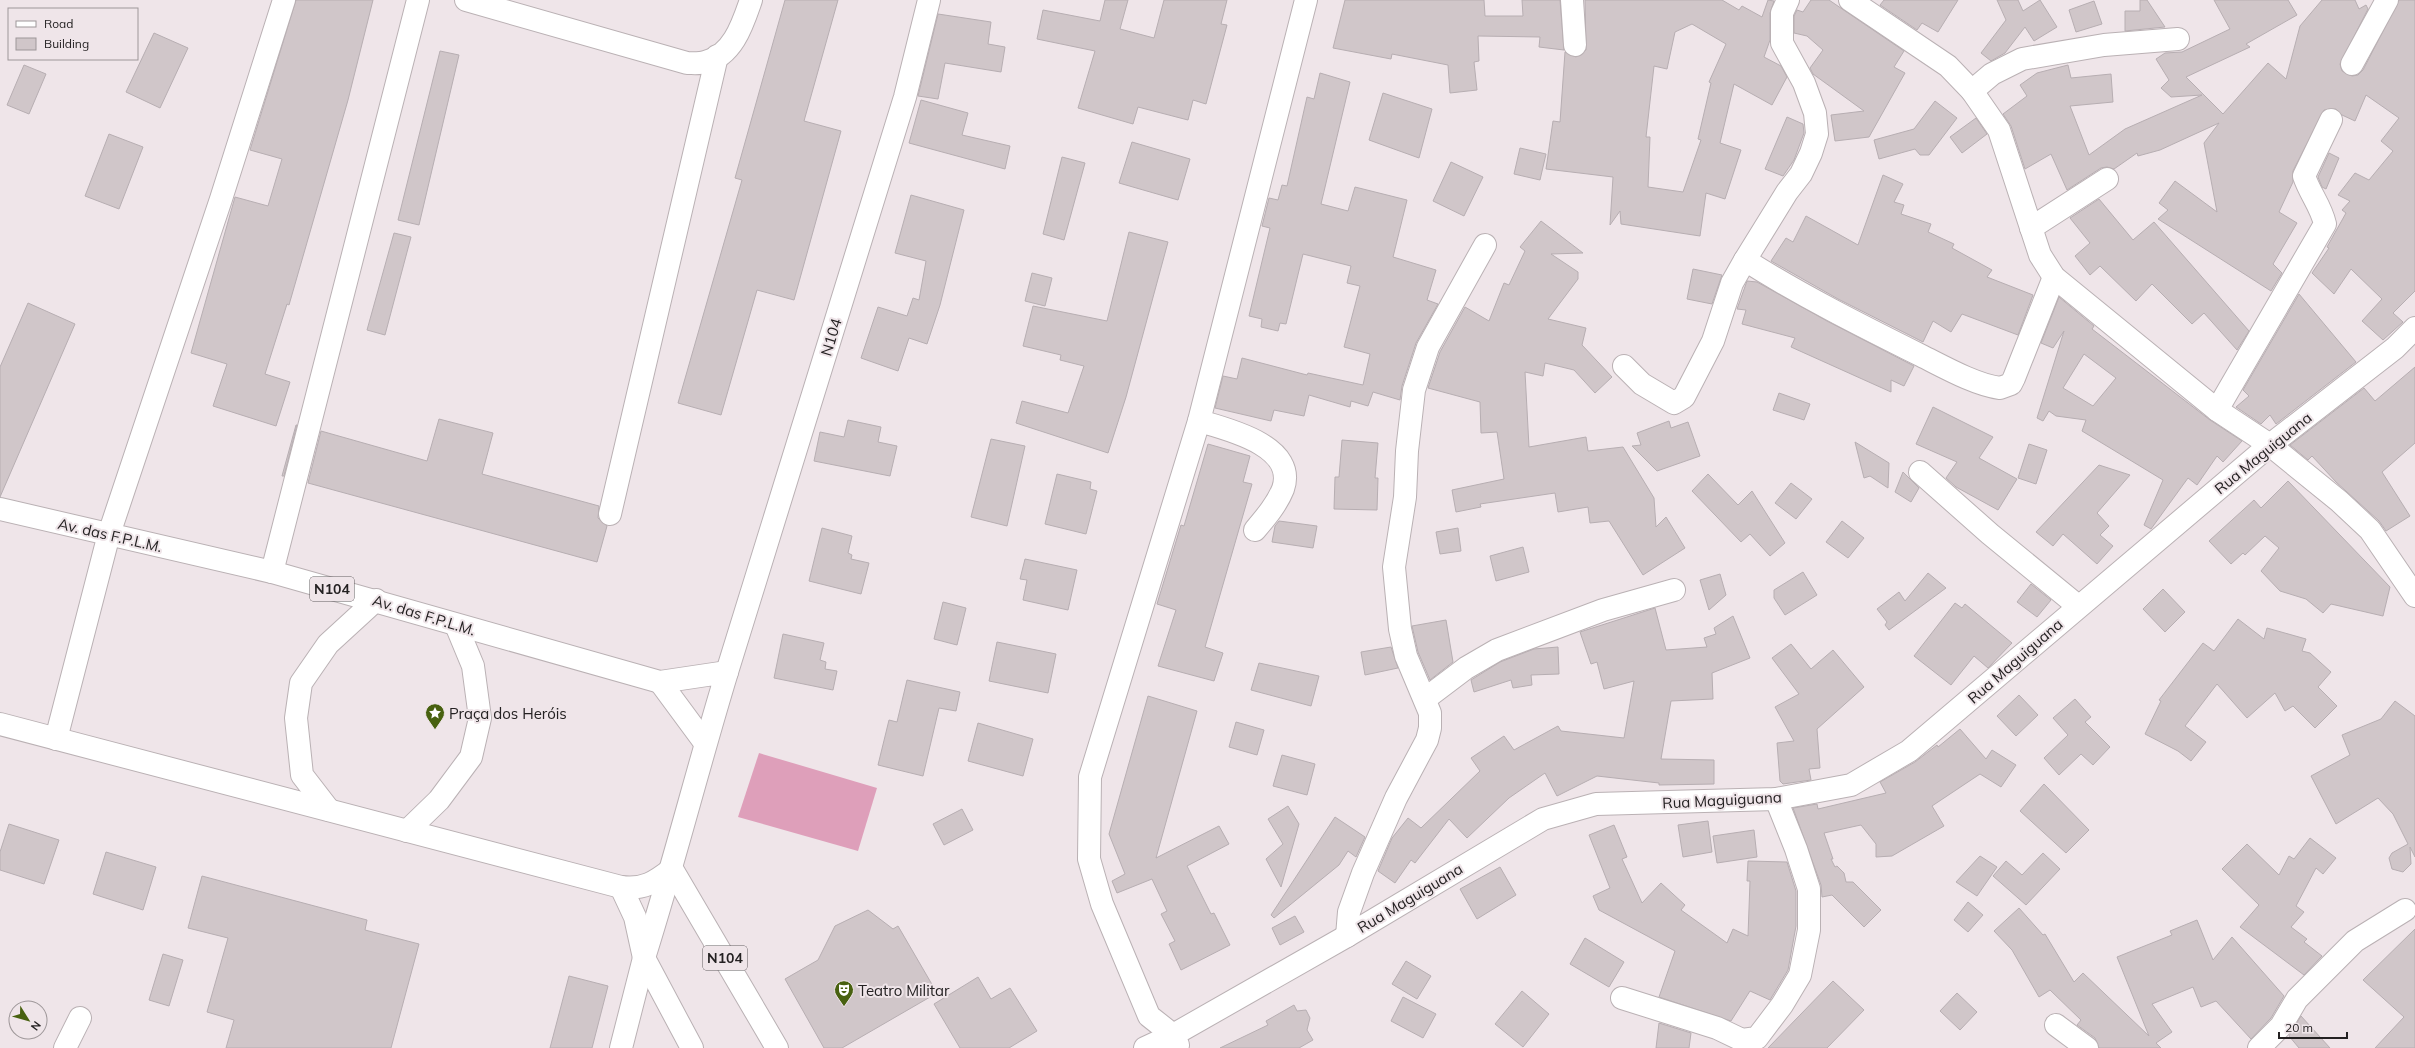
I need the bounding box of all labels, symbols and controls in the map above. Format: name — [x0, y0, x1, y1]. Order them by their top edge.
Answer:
legend — [8, 8, 138, 60]
text: Road — [44, 16, 73, 31]
text: Building — [44, 36, 89, 51]
street label: N104 — [816, 316, 846, 358]
street label: Rua Maguiguana — [2211, 408, 2315, 498]
street label: Av. das F.P.L.M. — [56, 514, 164, 556]
road number: N104 — [310, 577, 354, 601]
street label: Av. das F.P.L.M. — [370, 590, 478, 640]
street label: Rua Maguiguana — [1964, 615, 2066, 707]
place icon: Praça dos Heróis — [424, 702, 446, 730]
place label: Praça dos Heróis — [449, 704, 567, 723]
street label: Rua Maguiguana — [1662, 787, 1782, 813]
street label: Rua Maguiguana — [1354, 859, 1466, 937]
road number: N104 — [703, 946, 747, 970]
theatre icon: Teatro Militar — [833, 979, 855, 1007]
place label: Teatro Militar — [858, 981, 950, 1000]
north arrow — [8, 1000, 48, 1040]
scale bar — [2279, 1014, 2347, 1040]
text: N — [28, 1018, 44, 1034]
text: 20 m — [2285, 1020, 2313, 1035]

